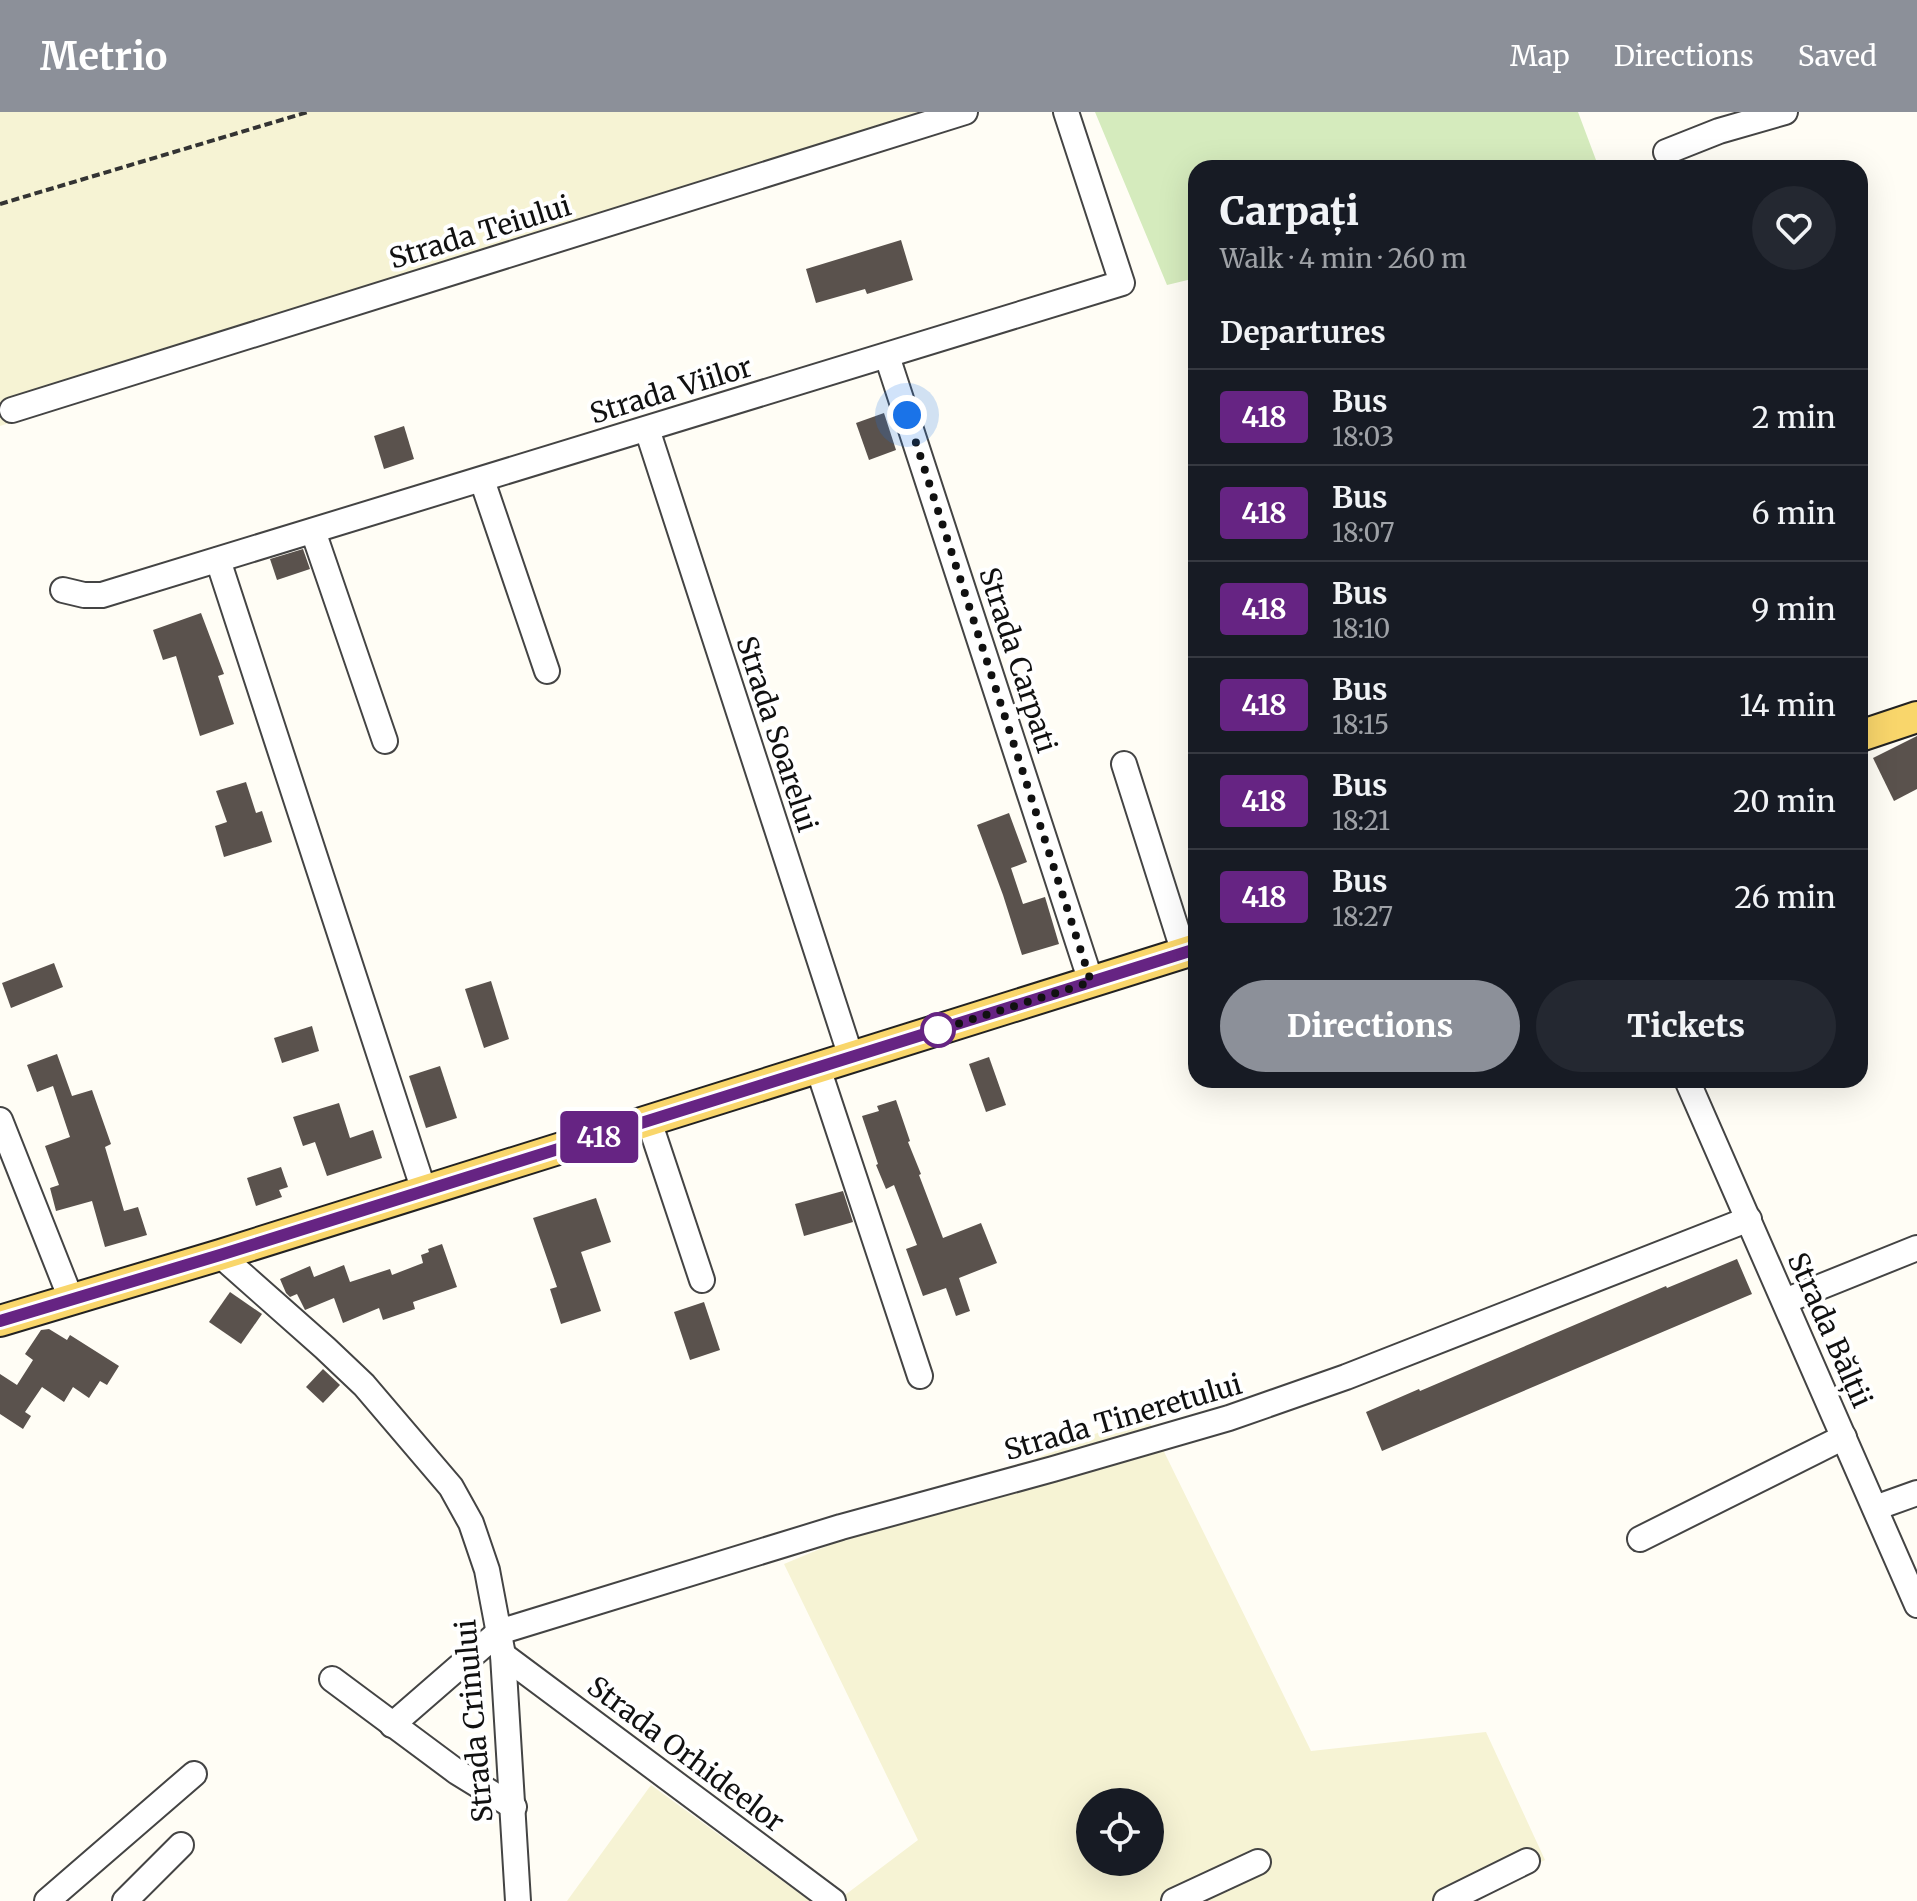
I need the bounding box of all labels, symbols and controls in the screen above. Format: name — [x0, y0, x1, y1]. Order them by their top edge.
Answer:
text: Metrio — [40, 33, 167, 80]
text: Map — [1510, 38, 1570, 74]
text: Directions — [1614, 38, 1754, 74]
text: Saved — [1798, 38, 1877, 74]
button: heart — [1752, 186, 1836, 270]
street label: Strada Teiului — [385, 187, 575, 277]
text: Carpați — [1220, 188, 1359, 235]
text: Walk · 4 min · 260 m — [1220, 242, 1467, 275]
text: Departures — [1220, 313, 1386, 351]
street label: Strada Viilor — [586, 348, 756, 432]
text: Bus — [1332, 382, 1388, 420]
your location — [887, 395, 927, 435]
text: 2 min — [1752, 398, 1836, 436]
text: 418 — [1241, 399, 1287, 435]
text: 18:03 — [1332, 420, 1394, 453]
text: Bus — [1332, 478, 1388, 516]
text: 6 min — [1751, 494, 1836, 532]
text: 418 — [1241, 495, 1287, 531]
text: 18:07 — [1332, 516, 1395, 549]
street label: Strada Carpati — [971, 563, 1065, 757]
text: Bus — [1332, 574, 1388, 612]
text: 9 min — [1751, 590, 1836, 628]
text: 418 — [1241, 591, 1287, 627]
text: 18:10 — [1332, 612, 1390, 645]
street label: Strada Soarelui — [728, 632, 826, 836]
text: Bus — [1332, 670, 1388, 708]
text: 14 min — [1739, 686, 1836, 724]
text: 418 — [1241, 687, 1287, 723]
text: 18:15 — [1332, 708, 1389, 741]
text: Bus — [1332, 766, 1388, 804]
text: 20 min — [1733, 782, 1836, 820]
text: 418 — [1241, 783, 1287, 819]
text: 18:21 — [1332, 804, 1390, 837]
text: Bus — [1332, 862, 1388, 900]
text: 26 min — [1734, 878, 1836, 916]
text: 418 — [1241, 879, 1287, 915]
text: 18:27 — [1332, 900, 1393, 933]
button: Directions — [1220, 980, 1520, 1072]
button: Tickets — [1536, 980, 1836, 1072]
unlabelled marker — [921, 1013, 955, 1047]
line badge: 418 — [553, 1111, 645, 1163]
text: 418 — [576, 1119, 622, 1155]
street label: Strada Bălții — [1780, 1247, 1880, 1413]
street label: Strada Tineretului — [1000, 1366, 1246, 1468]
street label: Strada Crinului — [447, 1618, 501, 1824]
street label: Strada Orhideelor — [580, 1668, 792, 1840]
map controls — [1076, 1788, 1164, 1876]
button: locate — [1076, 1788, 1164, 1876]

